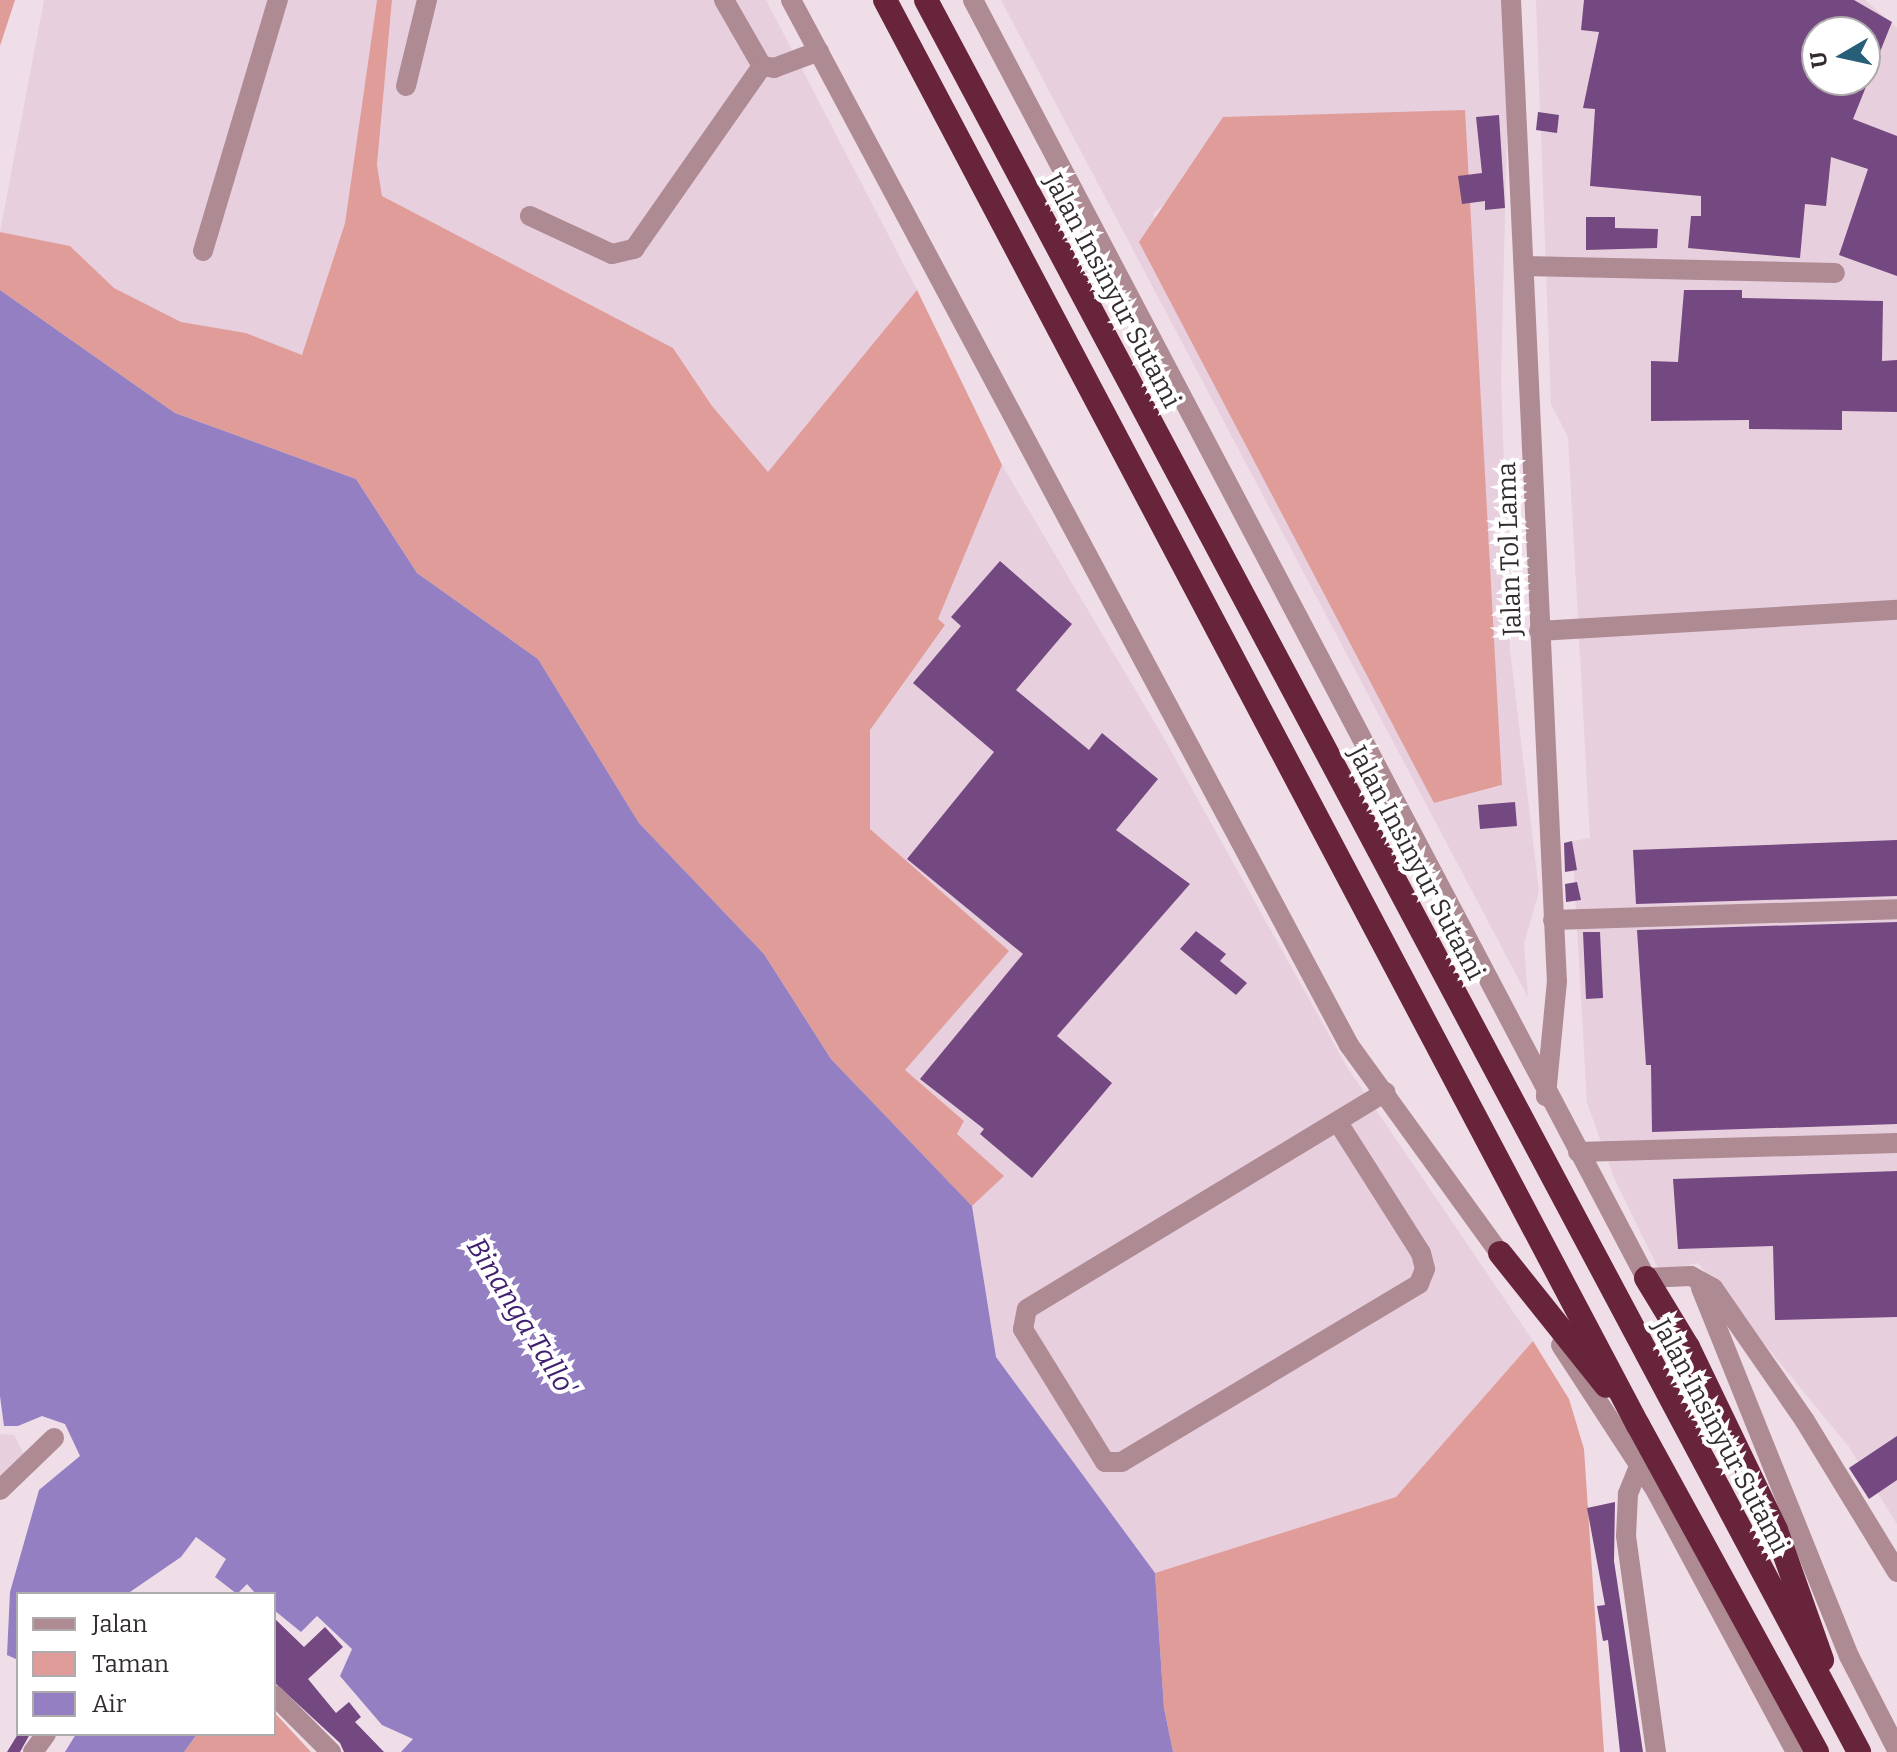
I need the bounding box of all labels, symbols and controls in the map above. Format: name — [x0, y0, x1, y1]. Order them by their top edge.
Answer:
north arrow — [1801, 16, 1881, 96]
text: U — [1804, 49, 1833, 70]
street label: Jalan Insinyur Sutami — [1037, 169, 1187, 413]
street label: Jalan Tol Lama — [1491, 461, 1529, 637]
street label: Jalan Insinyur Sutami — [1341, 741, 1491, 985]
water label: Binanga Tallo' — [459, 1232, 583, 1402]
street label: Jalan Insinyur Sutami — [1645, 1314, 1795, 1558]
legend — [16, 1592, 276, 1736]
text: Jalan — [92, 1610, 147, 1638]
text: Taman — [92, 1650, 169, 1678]
text: Air — [92, 1690, 126, 1718]

